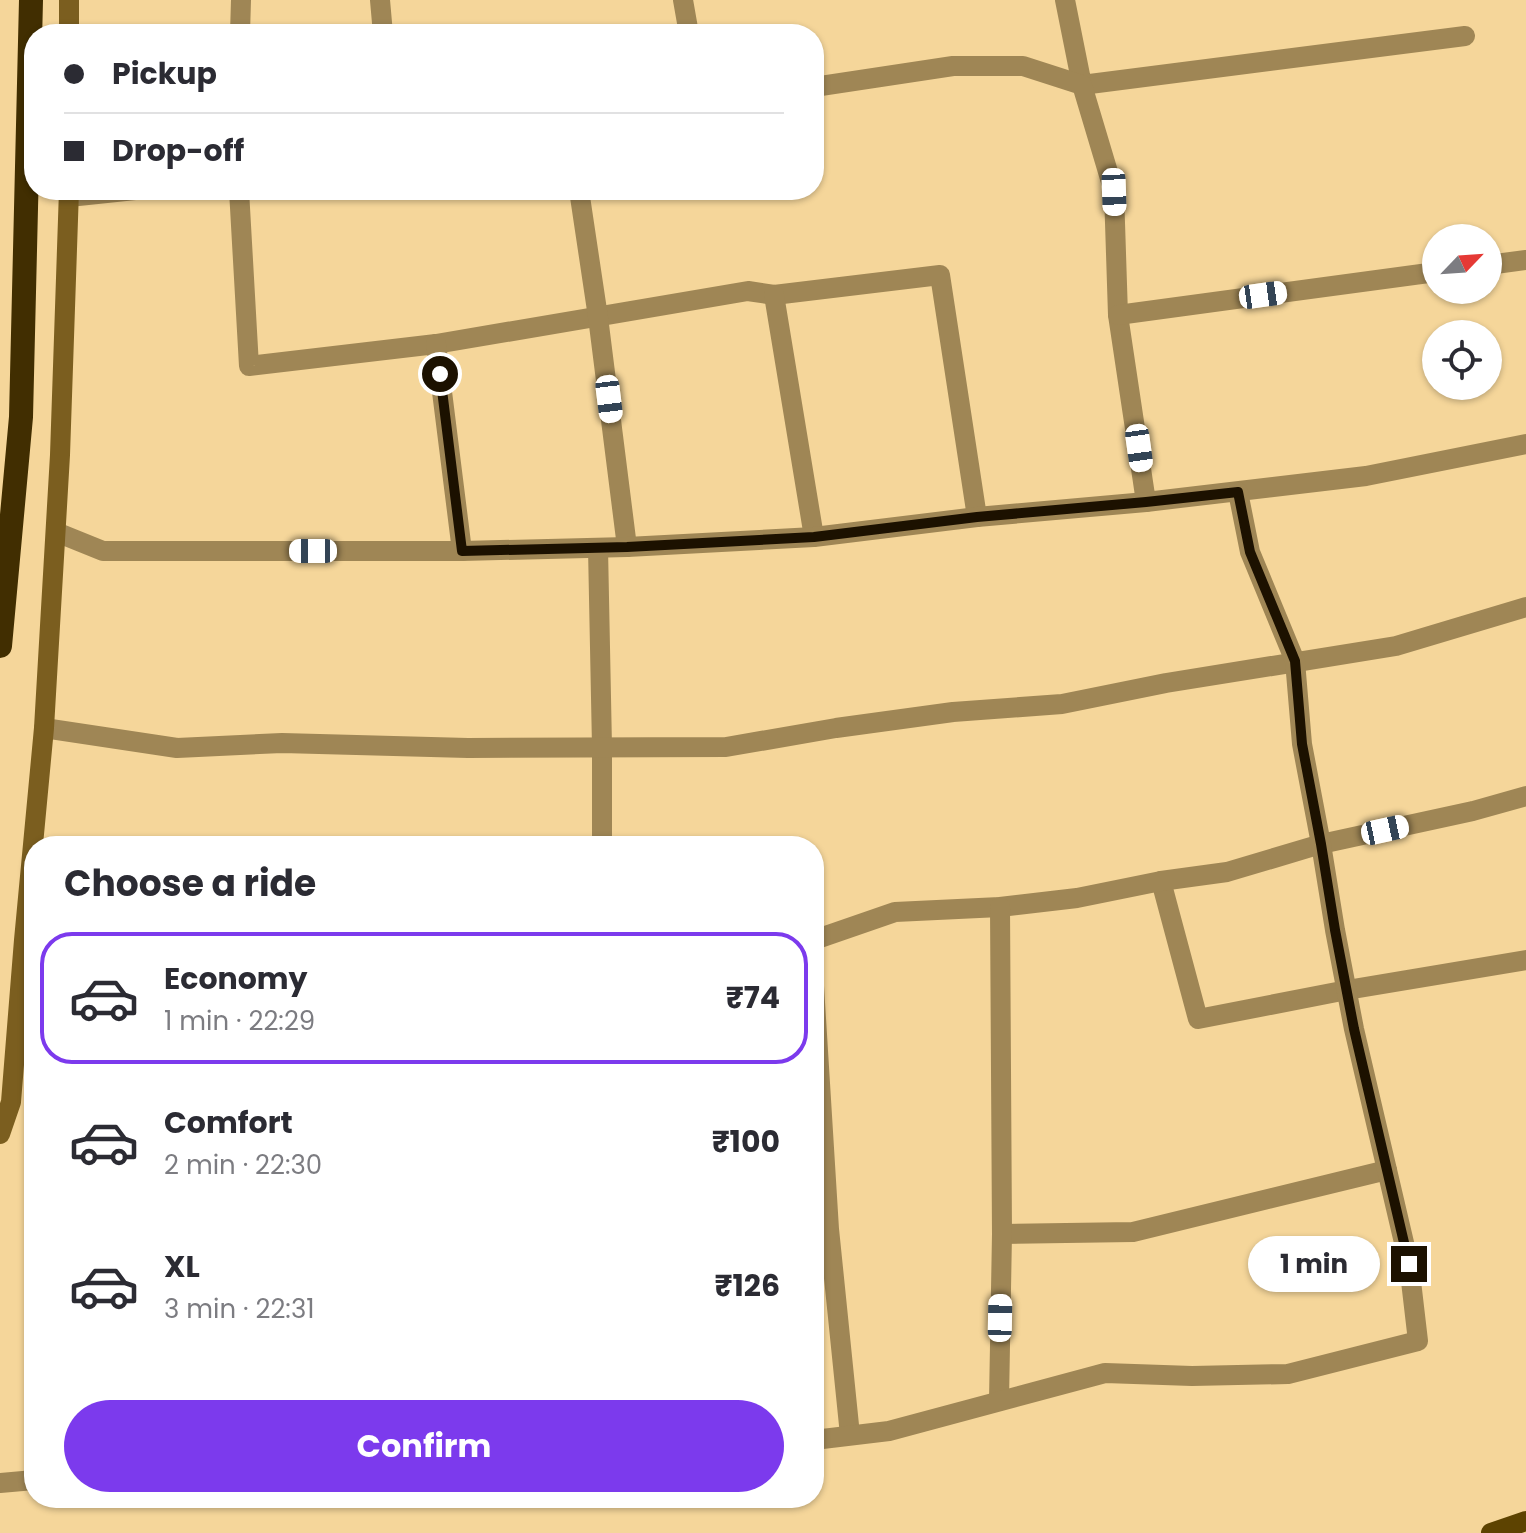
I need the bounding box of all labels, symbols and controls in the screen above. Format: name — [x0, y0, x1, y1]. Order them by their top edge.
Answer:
text: Pickup — [112, 52, 217, 95]
text: Drop-off — [112, 129, 244, 172]
car — [1101, 168, 1127, 216]
north arrow — [1422, 224, 1502, 304]
map controls — [1422, 224, 1502, 400]
car — [1238, 280, 1288, 310]
button: locate — [1422, 320, 1502, 400]
route start — [422, 356, 458, 392]
car — [594, 374, 624, 424]
car — [1124, 423, 1154, 473]
car — [289, 539, 337, 563]
car — [1359, 813, 1411, 847]
text: Choose a ride — [64, 858, 316, 909]
text: Economy — [164, 957, 308, 1000]
icon: car — [68, 962, 140, 1034]
text: ₹74 — [726, 976, 780, 1019]
text: 1 min · 22:29 — [164, 1003, 315, 1039]
text: Comfort — [164, 1101, 293, 1144]
icon: car — [68, 1106, 140, 1178]
text: ₹100 — [712, 1120, 780, 1163]
text: 2 min · 22:30 — [164, 1147, 322, 1183]
callout: 1 min — [1249, 1236, 1381, 1292]
text: XL — [164, 1245, 200, 1288]
text: 1 min — [1280, 1246, 1348, 1282]
route end — [1391, 1246, 1427, 1282]
icon: car — [68, 1250, 140, 1322]
text: ₹126 — [715, 1264, 780, 1307]
text: 3 min · 22:31 — [164, 1291, 315, 1327]
car — [988, 1294, 1012, 1342]
button: Confirm — [64, 1400, 784, 1492]

